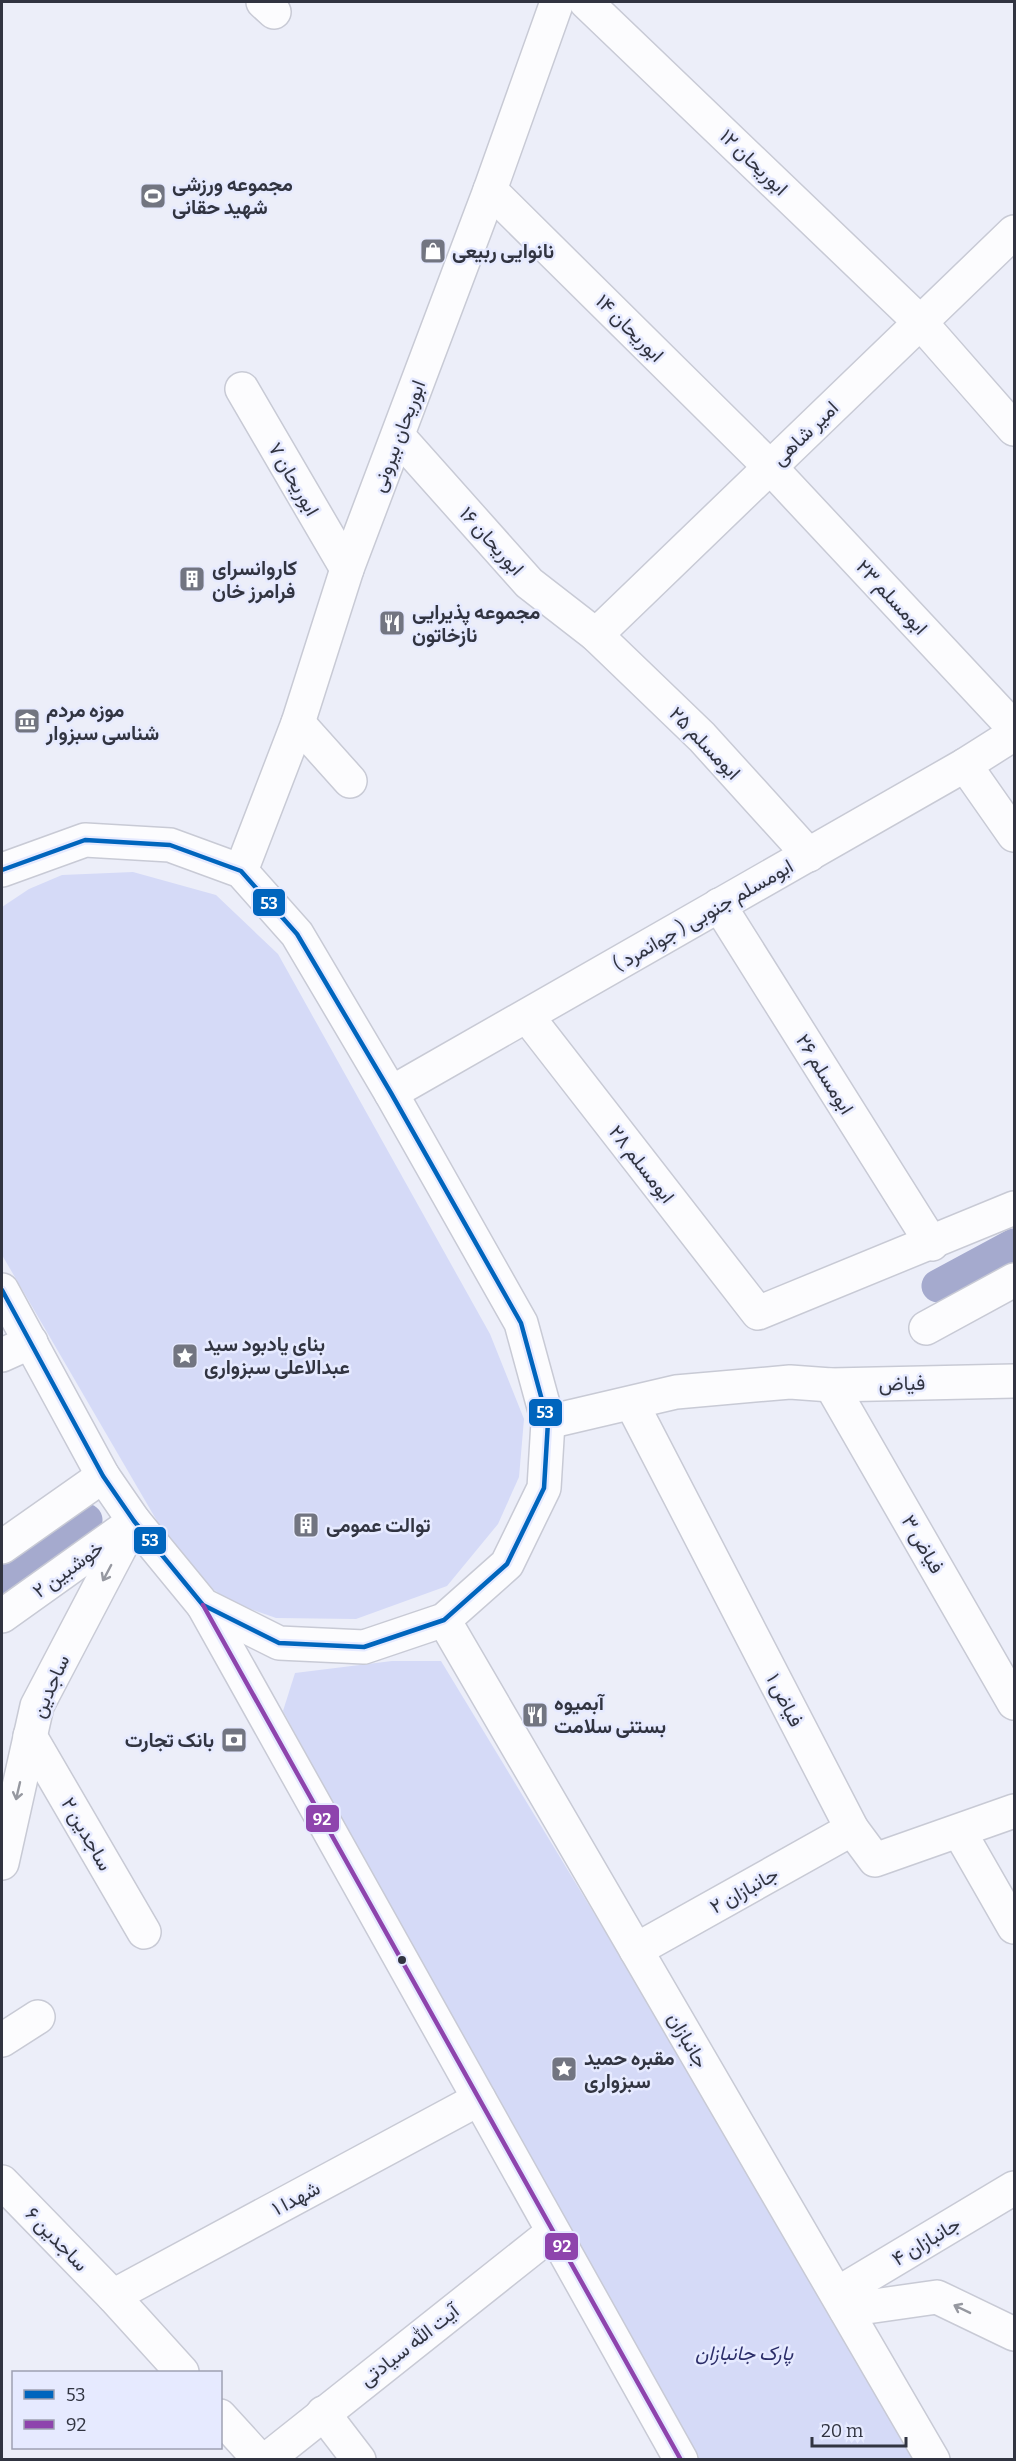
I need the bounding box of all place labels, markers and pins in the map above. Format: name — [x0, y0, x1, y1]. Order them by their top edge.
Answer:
place label: مجموعه ورزشی شهید حقانی — [172, 172, 293, 220]
sports icon: مجموعه ورزشی شهید حقانی — [138, 181, 168, 211]
shop icon: نانوایی ربیعی — [418, 236, 448, 266]
place label: نانوایی ربیعی — [452, 239, 554, 264]
place label: کاروانسرای فرامرز خان — [212, 556, 297, 604]
building icon: کاروانسرای فرامرز خان — [177, 564, 207, 594]
place label: مجموعه پذیرایی نازخاتون — [412, 600, 540, 648]
restaurant icon: مجموعه پذیرایی نازخاتون — [377, 608, 407, 638]
place label: موزه مردم شناسی سبزوار — [45, 698, 159, 746]
museum icon: موزه مردم شناسی سبزوار — [12, 706, 42, 736]
place label: بنای یادبود سید عبدالاعلی سبزواری — [204, 1332, 350, 1380]
place icon: بنای یادبود سید عبدالاعلی سبزواری — [170, 1341, 200, 1371]
building icon: توالت عمومی — [291, 1510, 321, 1540]
place label: توالت عمومی — [326, 1513, 431, 1538]
place label: آبمیوه بستنی سلامت — [554, 1691, 666, 1738]
restaurant icon: آبمیوه بستنی سلامت — [520, 1700, 550, 1730]
bank icon: بانک تجارت — [219, 1725, 249, 1755]
place label: بانک تجارت — [125, 1728, 214, 1753]
unlabelled marker — [396, 1954, 408, 1966]
place label: مقبره حمید سبزواری — [584, 2046, 675, 2094]
place icon: مقبره حمید سبزواری — [549, 2054, 579, 2084]

